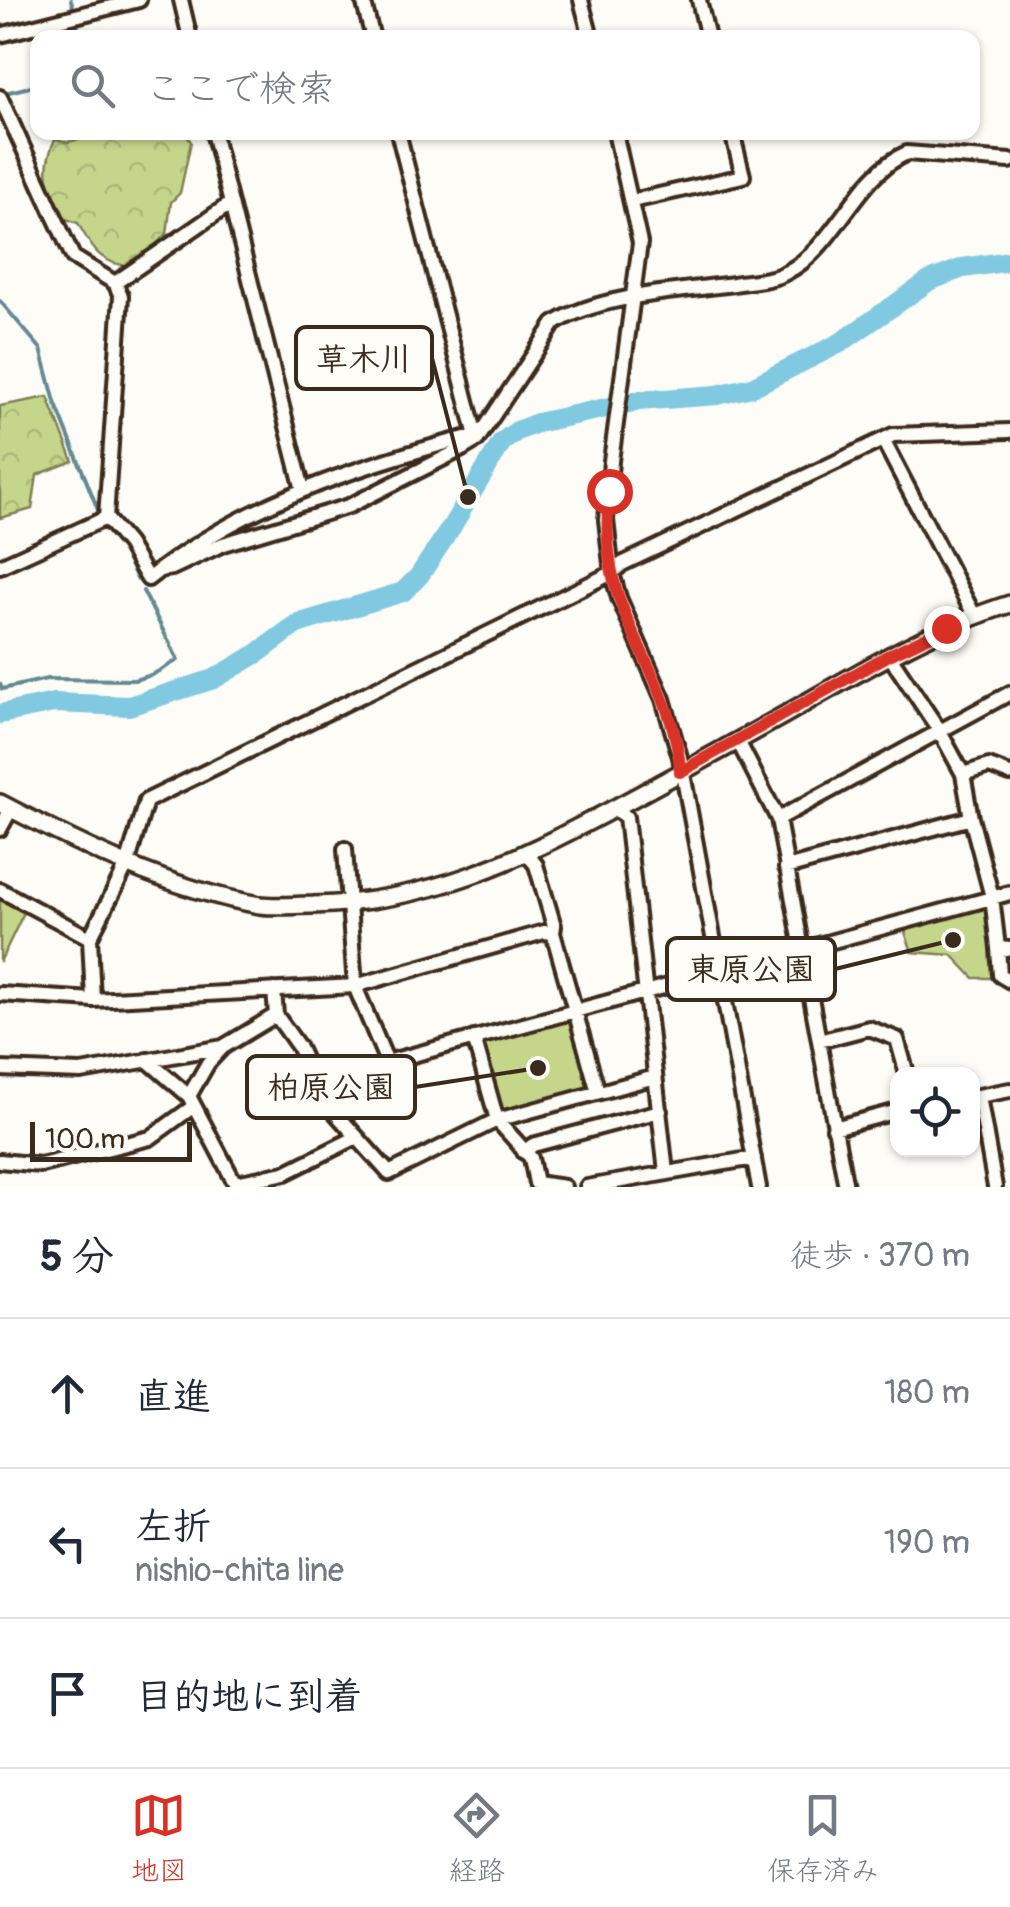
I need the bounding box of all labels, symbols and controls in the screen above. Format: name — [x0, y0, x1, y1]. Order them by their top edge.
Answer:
search box — [30, 30, 980, 140]
icon: search — [65, 58, 120, 113]
text: ここで検索 — [145, 65, 335, 113]
callout: 草木川 — [296, 327, 432, 389]
text: 草木川 — [316, 340, 412, 380]
route start — [587, 469, 633, 515]
route end — [924, 606, 970, 652]
callout: 東原公園 — [667, 938, 835, 1000]
text: 東原公園 — [687, 950, 815, 990]
callout: 柏原公園 — [247, 1056, 415, 1118]
map controls — [890, 1067, 980, 1157]
button: locate — [890, 1067, 980, 1157]
text: 柏原公園 — [267, 1068, 395, 1108]
scale bar — [30, 1117, 192, 1162]
text: 100 m — [45, 1122, 125, 1157]
text: 5 分 — [40, 1231, 114, 1283]
text: 徒歩 · 370 m — [790, 1236, 970, 1276]
icon: ahead — [40, 1366, 95, 1421]
text: 直進 — [135, 1373, 211, 1421]
text: 180 m — [884, 1373, 970, 1413]
text: 左折 — [135, 1503, 211, 1551]
icon: left — [40, 1516, 95, 1571]
text: 190 m — [884, 1523, 970, 1563]
text: nishio-chita line — [135, 1551, 344, 1591]
icon: arrive — [40, 1666, 95, 1721]
text: 目的地に到着 — [135, 1673, 363, 1721]
tab: 地図 — [131, 1788, 187, 1889]
tab: 経路 — [449, 1788, 505, 1889]
tab: 保存済み — [767, 1788, 879, 1889]

